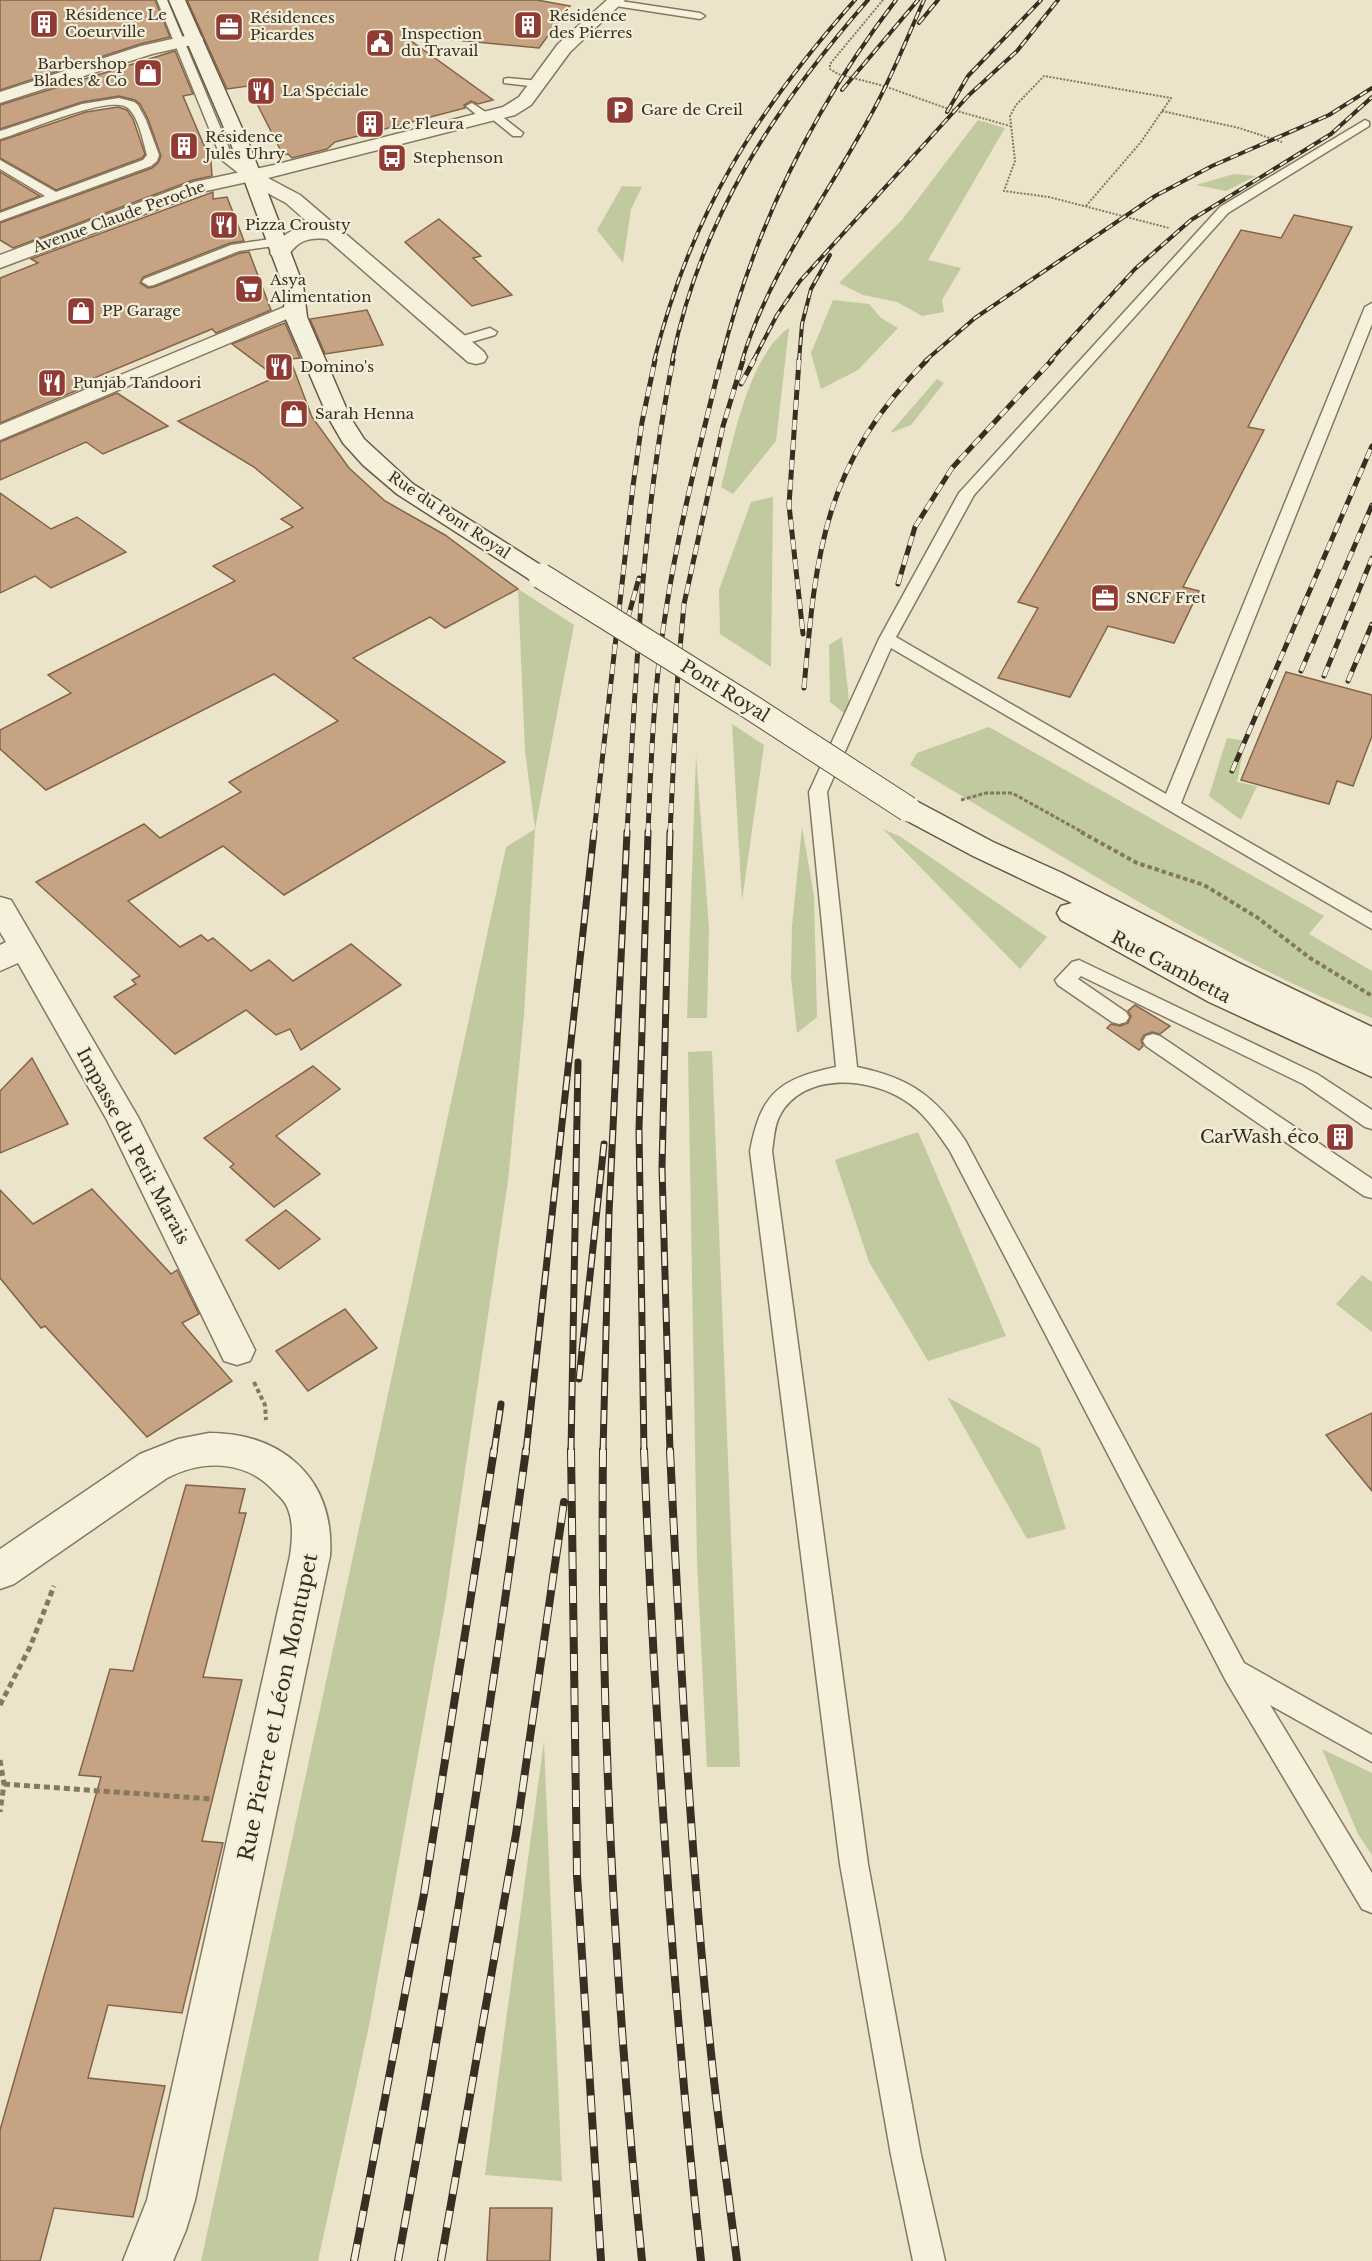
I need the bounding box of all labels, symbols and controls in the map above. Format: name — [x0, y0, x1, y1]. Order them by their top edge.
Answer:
place label: Résidence Le Coeurville — [65, 5, 167, 41]
place label: Résidence des Pierres — [549, 6, 633, 42]
building icon: Résidence Le Coeurville — [28, 8, 60, 40]
place label: Résidences Picardes — [250, 8, 335, 44]
building icon: Résidence des Pierres — [512, 9, 544, 41]
office icon: Résidences Picardes — [213, 11, 245, 43]
place label: Inspection du Travail — [401, 24, 482, 60]
public building icon: Inspection du Travail — [364, 27, 396, 59]
place label: Barbershop Blades & Co — [33, 54, 127, 90]
shop icon: Barbershop Blades & Co — [132, 57, 164, 89]
restaurant icon: La Spéciale — [245, 75, 277, 107]
place label: La Spéciale — [282, 81, 369, 100]
parking icon: Gare de Creil — [604, 94, 636, 126]
place label: Gare de Creil — [641, 100, 743, 119]
building icon: Le Fleura — [354, 108, 386, 140]
place label: Le Fleura — [391, 114, 465, 133]
place label: Résidence Jules Uhry — [203, 127, 286, 163]
building icon: Résidence Jules Uhry — [168, 130, 200, 162]
bus stop icon: Stephenson — [376, 142, 408, 174]
place label: Stephenson — [413, 148, 503, 167]
street label: Avenue Claude Peroche — [29, 176, 208, 257]
restaurant icon: Pizza Crousty — [208, 209, 240, 241]
place label: Pizza Crousty — [245, 215, 351, 234]
place label: Asya Alimentation — [269, 270, 372, 306]
supermarket icon: Asya Alimentation — [233, 273, 265, 305]
shop icon: PP Garage — [65, 295, 97, 327]
place label: PP Garage — [102, 301, 181, 320]
restaurant icon: Domino's — [263, 351, 295, 383]
place label: Domino's — [300, 357, 374, 376]
restaurant icon: Punjab Tandoori — [36, 367, 68, 399]
place label: Punjab Tandoori — [73, 373, 201, 392]
shop icon: Sarah Henna — [278, 398, 310, 430]
place label: Sarah Henna — [315, 404, 415, 423]
street label: Rue du Pont Royal — [385, 467, 514, 563]
office icon: SNCF Fret — [1089, 582, 1121, 614]
place label: SNCF Fret — [1126, 588, 1206, 607]
street label: Pont Royal — [677, 655, 774, 727]
street label: Rue Gambetta — [1107, 926, 1235, 1008]
street label: Impasse du Petit Marais — [72, 1044, 194, 1248]
building icon: CarWash éco — [1324, 1121, 1356, 1153]
place label: CarWash éco — [1200, 1126, 1319, 1148]
street label: Rue Pierre et Léon Montupet — [233, 1550, 323, 1863]

